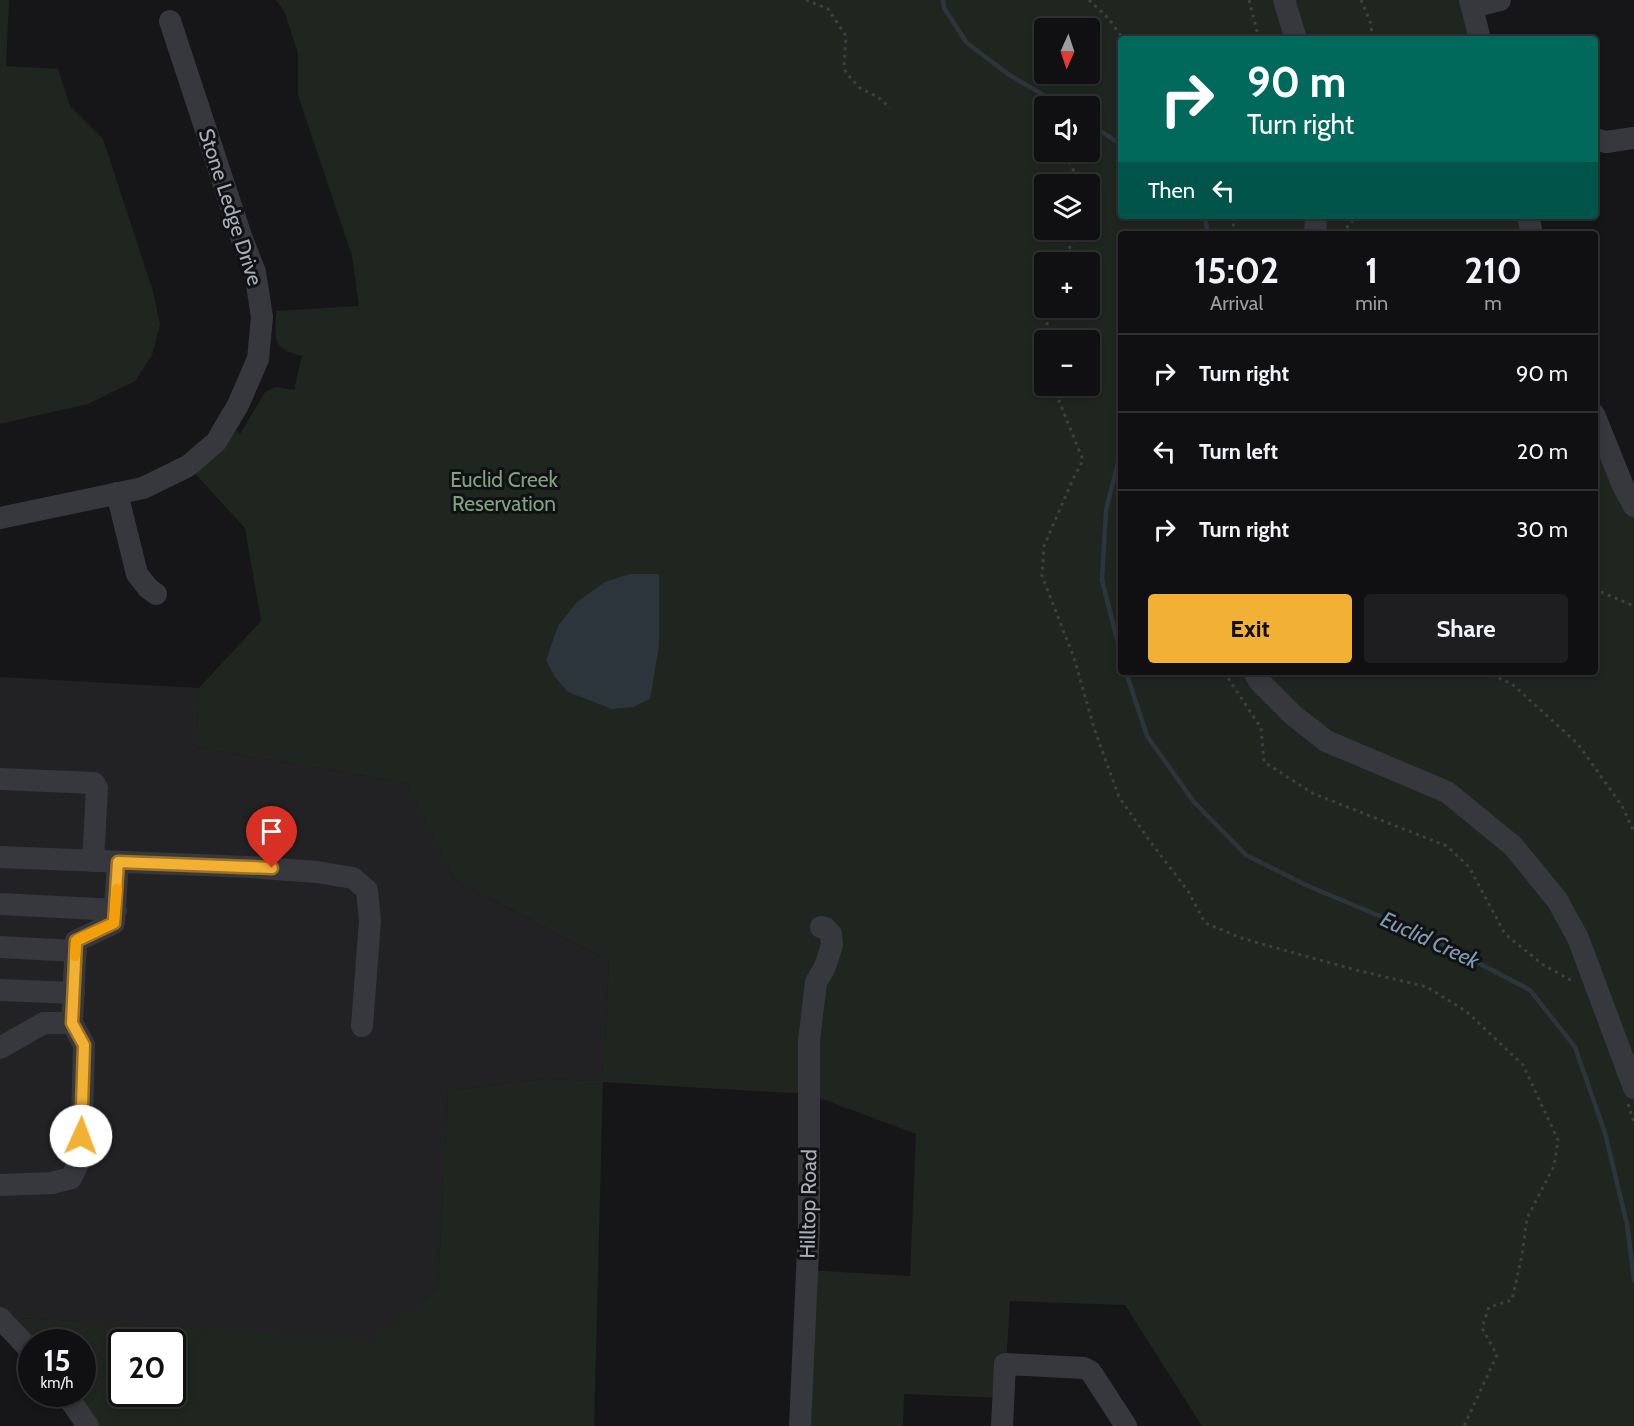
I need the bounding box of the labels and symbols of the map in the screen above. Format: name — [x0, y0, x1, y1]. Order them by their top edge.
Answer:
north arrow — [1034, 18, 1100, 84]
street label: Stone Ledge Drive — [194, 125, 268, 289]
park label: Euclid Creek Reservation — [450, 467, 558, 516]
pin — [246, 806, 297, 868]
water label: Euclid Creek — [1376, 905, 1484, 975]
position arrow — [49, 1104, 113, 1168]
street label: Hilltop Road — [795, 1149, 821, 1259]
speed limit sign: 20 — [108, 1329, 186, 1407]

